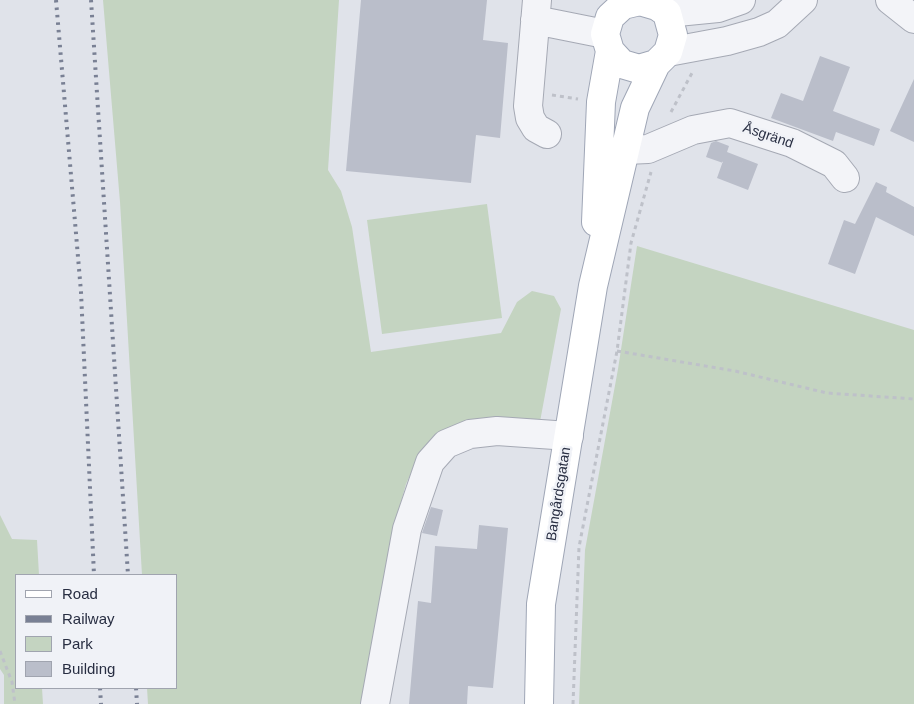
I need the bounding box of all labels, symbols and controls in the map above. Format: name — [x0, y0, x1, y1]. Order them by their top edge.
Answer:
street label: Åsgränd — [741, 120, 795, 152]
street label: Bangårdsgatan — [543, 446, 575, 542]
legend — [15, 574, 178, 689]
text: Road — [62, 585, 98, 602]
text: Railway — [62, 610, 115, 627]
text: Park — [62, 635, 93, 652]
text: Building — [62, 660, 115, 677]

